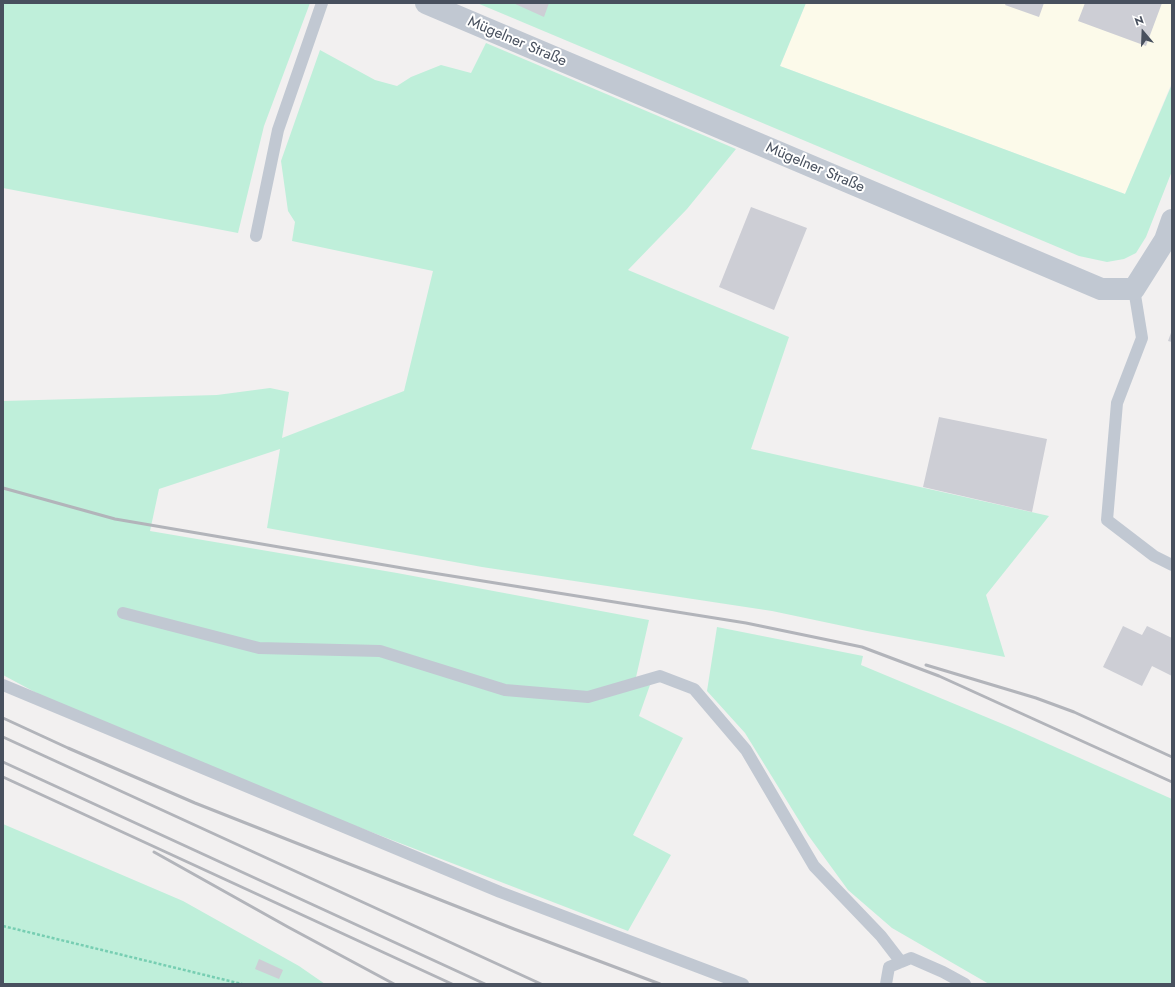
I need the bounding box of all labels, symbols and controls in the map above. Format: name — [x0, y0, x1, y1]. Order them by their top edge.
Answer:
north arrow — [1123, 12, 1163, 52]
text: N — [1132, 12, 1146, 30]
street label: Mügelner Straße — [465, 13, 569, 71]
street label: Mügelner Straße — [763, 139, 867, 197]

